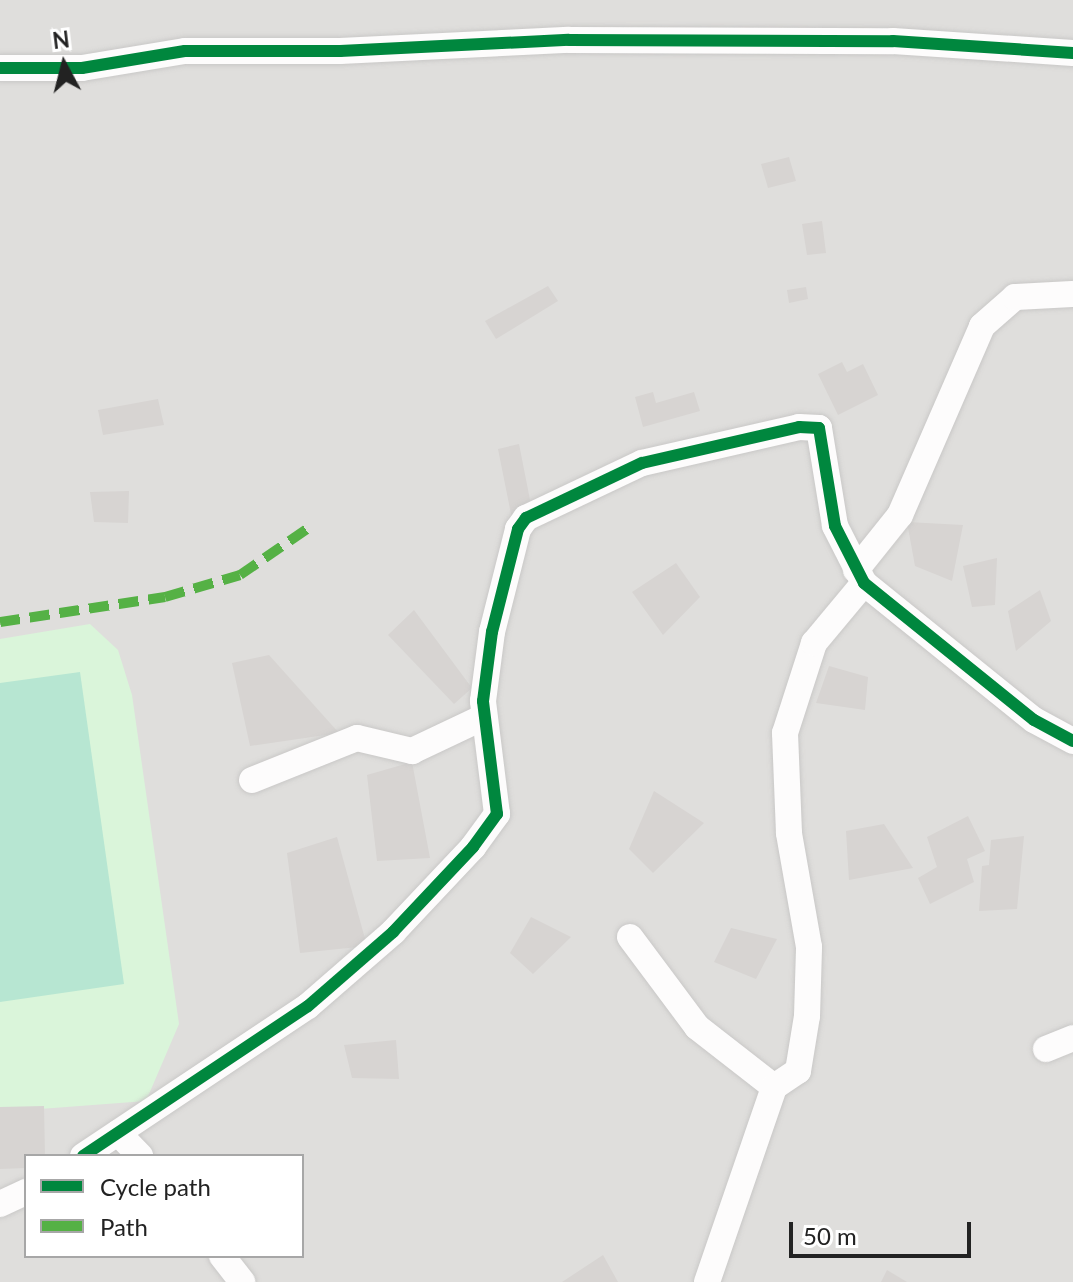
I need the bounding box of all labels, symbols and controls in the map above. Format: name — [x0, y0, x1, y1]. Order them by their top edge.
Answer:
north arrow — [24, 24, 104, 104]
text: N — [51, 25, 71, 54]
legend — [24, 1154, 304, 1258]
text: Cycle path — [100, 1172, 211, 1201]
scale bar — [793, 1206, 975, 1256]
text: Path — [100, 1212, 148, 1241]
text: 50 m — [803, 1221, 857, 1250]

